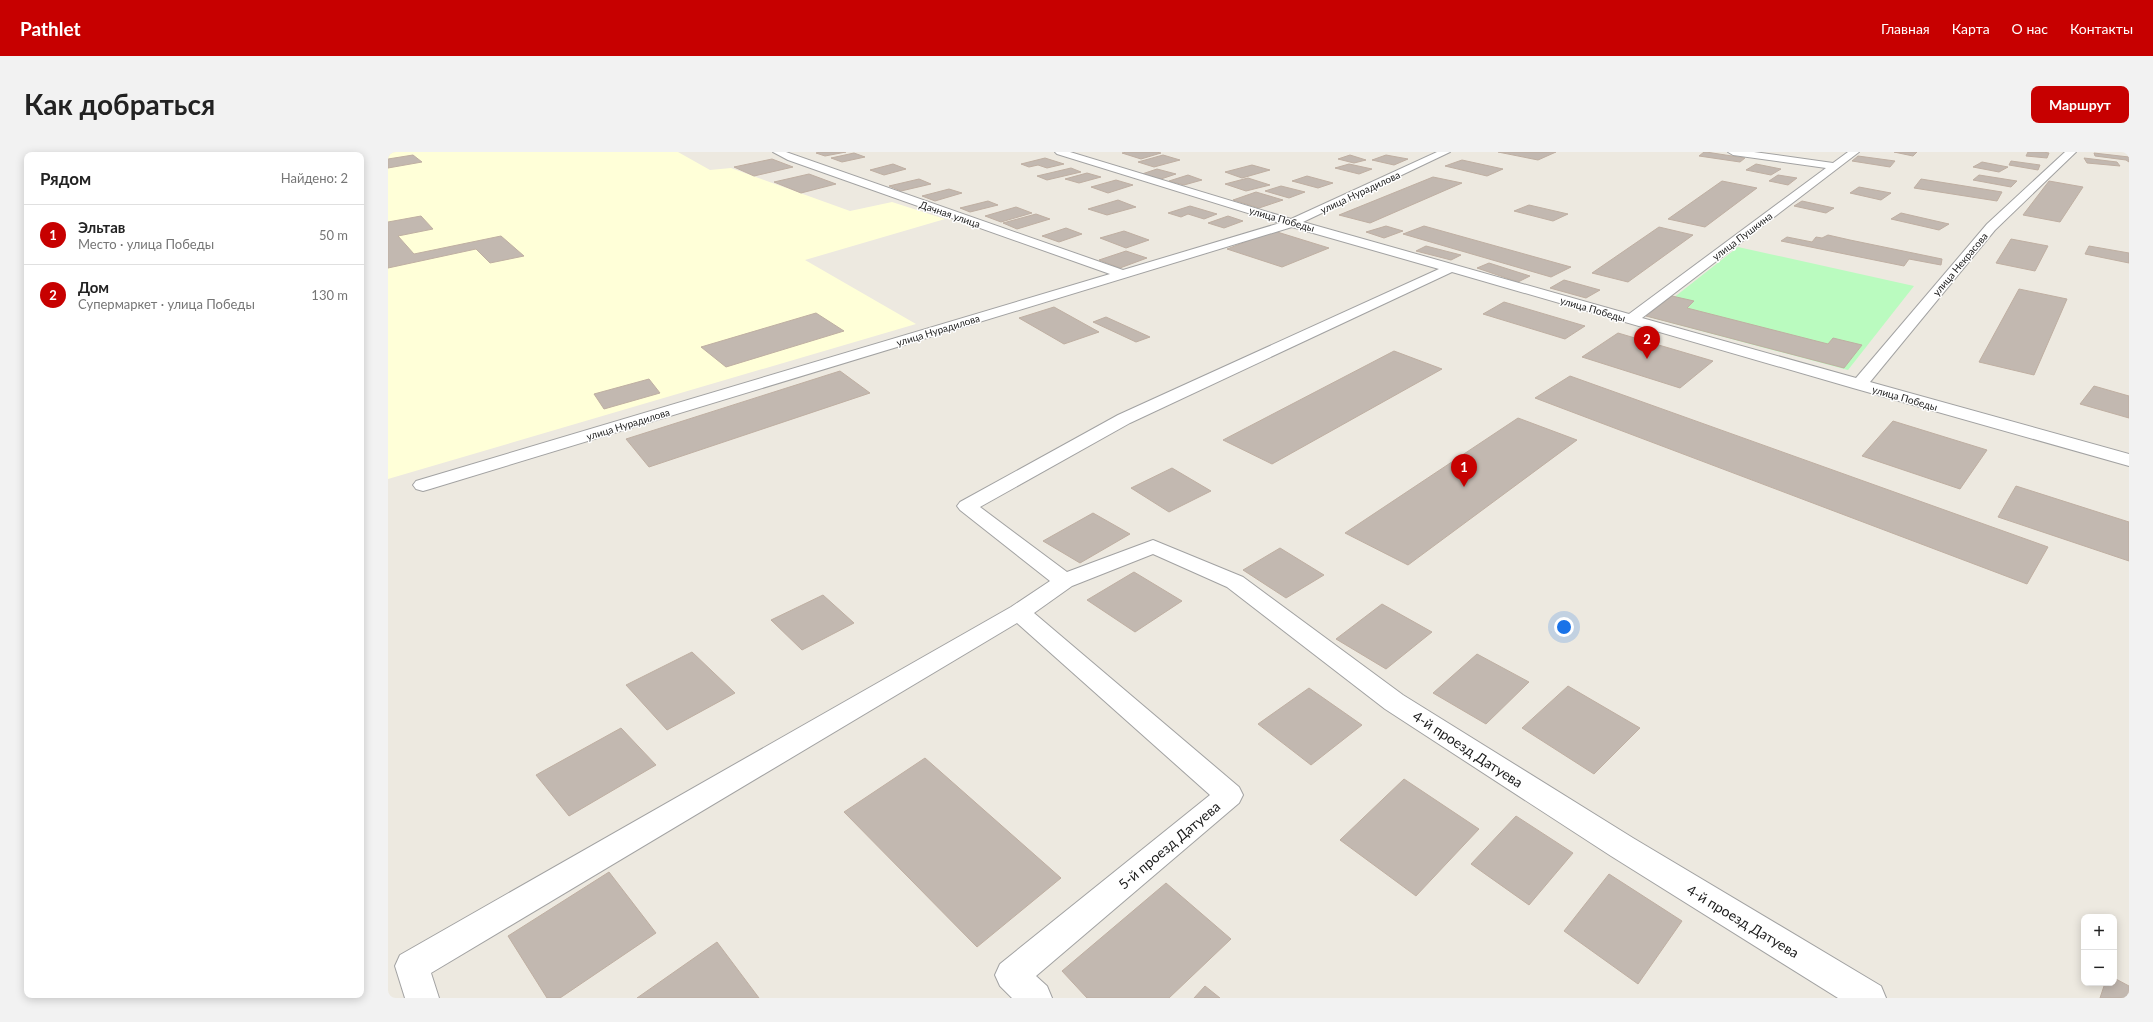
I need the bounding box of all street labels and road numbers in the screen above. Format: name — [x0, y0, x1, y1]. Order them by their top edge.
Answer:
street label: улица Нурадилова — [1318, 168, 1402, 216]
street label: Дачная улица — [918, 198, 982, 230]
street label: улица Победы — [1248, 204, 1316, 234]
street label: улица Пушкина — [1710, 210, 1774, 262]
street label: улица Некрасова — [1930, 230, 1990, 298]
street label: улица Победы — [1559, 294, 1627, 324]
street label: улица Нурадилова — [895, 312, 981, 348]
street label: улица Победы — [1871, 383, 1939, 413]
street label: улица Нурадилова — [585, 406, 671, 442]
street label: 4-й проезд Датуева — [1410, 707, 1526, 791]
street label: 5-й проезд Датуева — [1115, 797, 1223, 893]
street label: 4-й проезд Датуева — [1684, 881, 1802, 961]

